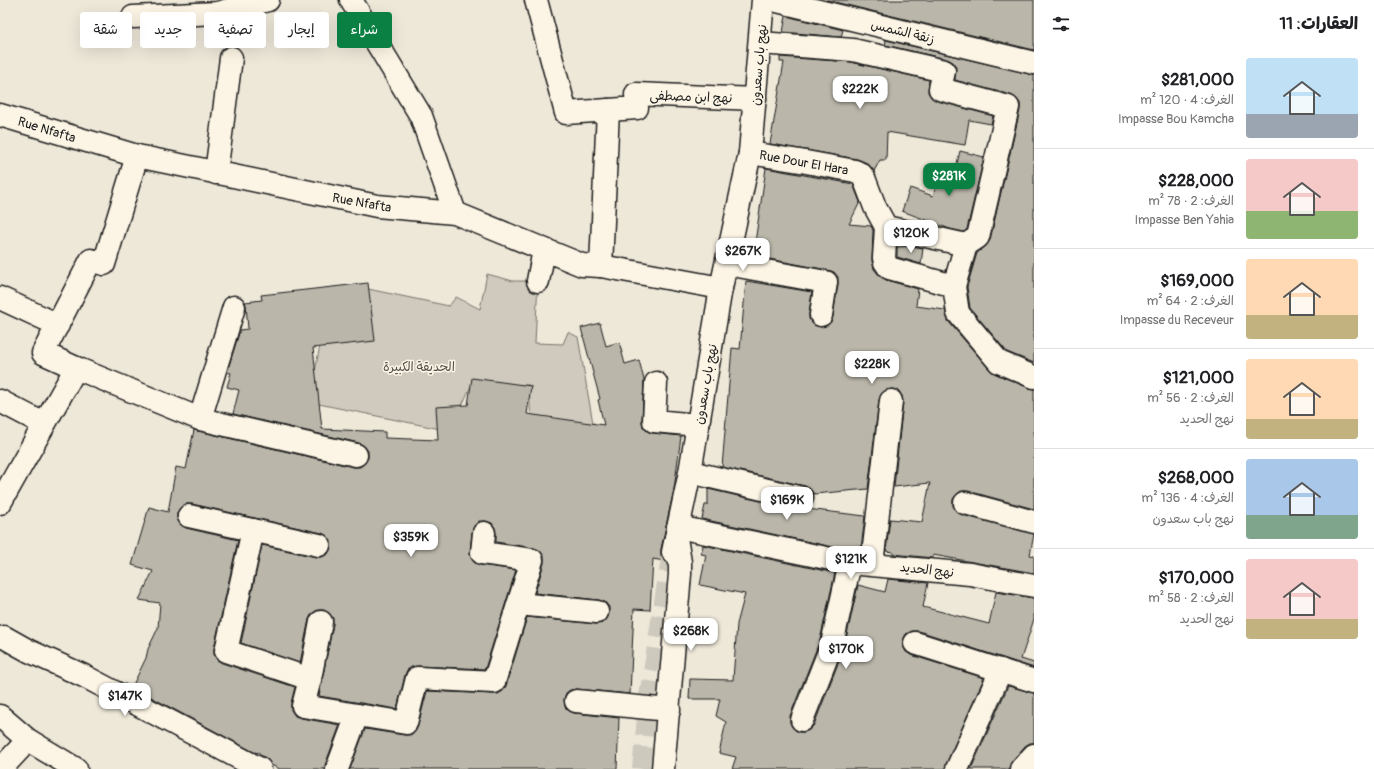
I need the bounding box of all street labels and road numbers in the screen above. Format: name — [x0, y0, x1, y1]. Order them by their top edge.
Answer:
street label: زنقة الشمس — [869, 16, 936, 48]
street label: نهج باب سعدون — [747, 24, 772, 106]
street label: نهج ابن مصطفى — [649, 88, 733, 107]
street label: Rue Nfafta — [16, 114, 77, 146]
street label: Rue Dour El Hara — [758, 147, 850, 179]
street label: Rue Nfafta — [331, 190, 392, 216]
street label: نهج باب سعدون — [691, 343, 722, 426]
street label: نهج الحديد — [899, 559, 955, 582]

